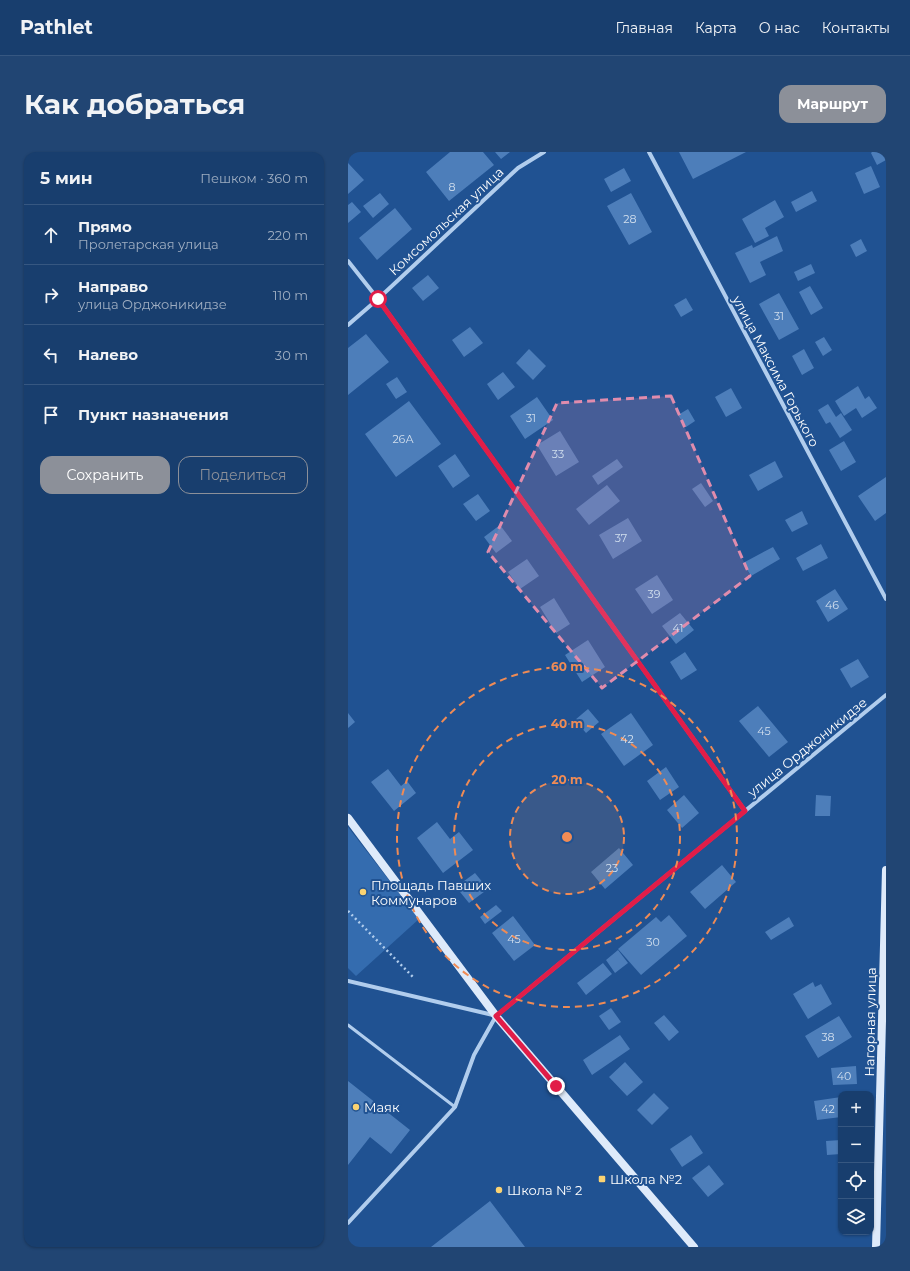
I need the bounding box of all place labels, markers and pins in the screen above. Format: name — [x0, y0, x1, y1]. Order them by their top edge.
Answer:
centre of rings — [560, 830, 574, 844]
place label: Площадь Павших Коммунаров — [371, 877, 491, 908]
marker: Площадь Павших Коммунаров — [358, 887, 368, 897]
place label: Маяк — [364, 1099, 400, 1115]
marker: Маяк — [351, 1102, 361, 1112]
place label: Школа №2 — [610, 1171, 682, 1187]
marker: Школа №2 — [597, 1174, 607, 1184]
place label: Школа № 2 — [507, 1182, 582, 1198]
marker: Школа № 2 — [494, 1185, 504, 1195]

